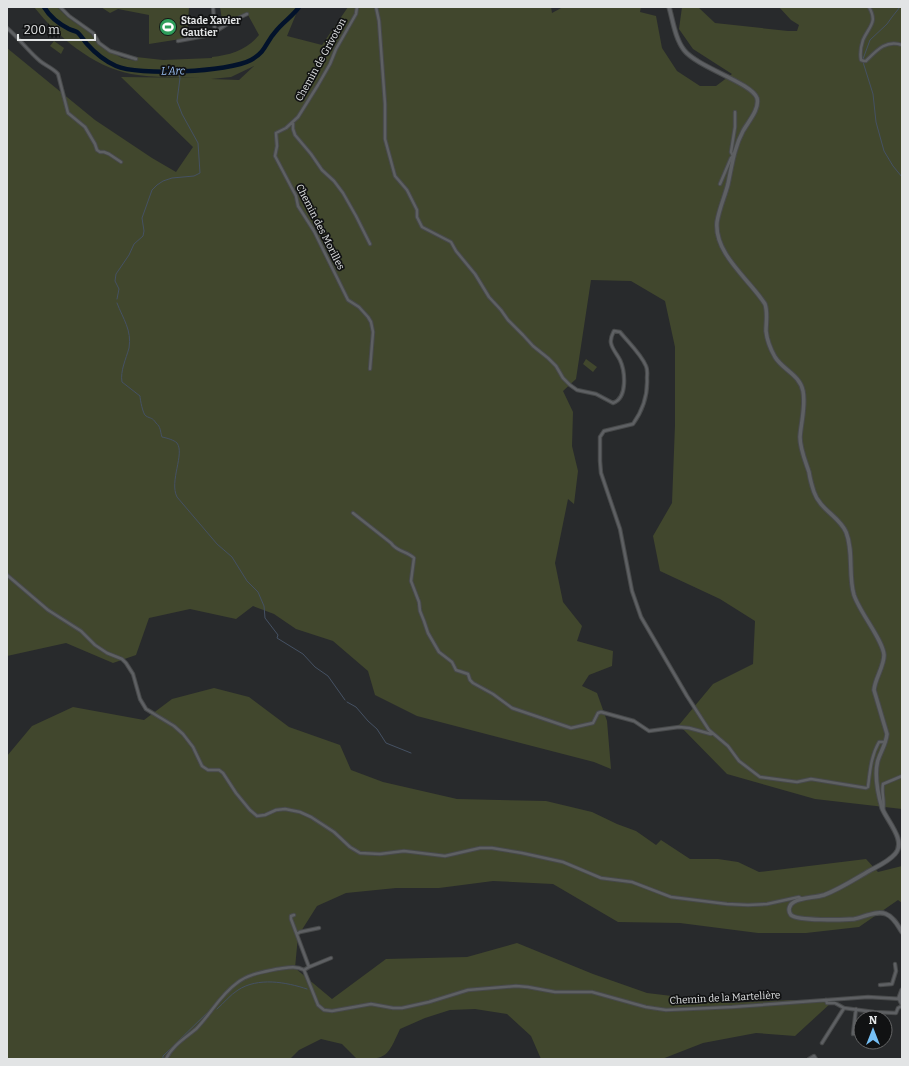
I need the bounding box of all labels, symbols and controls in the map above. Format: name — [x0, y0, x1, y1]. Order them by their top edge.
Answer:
place label: Stade Xavier Gautier — [181, 15, 241, 39]
scale bar — [18, 16, 95, 42]
street label: Chemin de Grivoton — [293, 16, 349, 104]
sports icon: Stade Xavier Gautier — [158, 17, 178, 37]
text: 200 m — [24, 23, 60, 37]
water label: L'Arc — [161, 64, 186, 78]
street label: Chemin des Morilles — [293, 182, 347, 272]
street label: Chemin de la Martelière — [669, 989, 781, 1007]
north arrow — [853, 1010, 893, 1050]
text: N — [869, 1014, 878, 1027]

